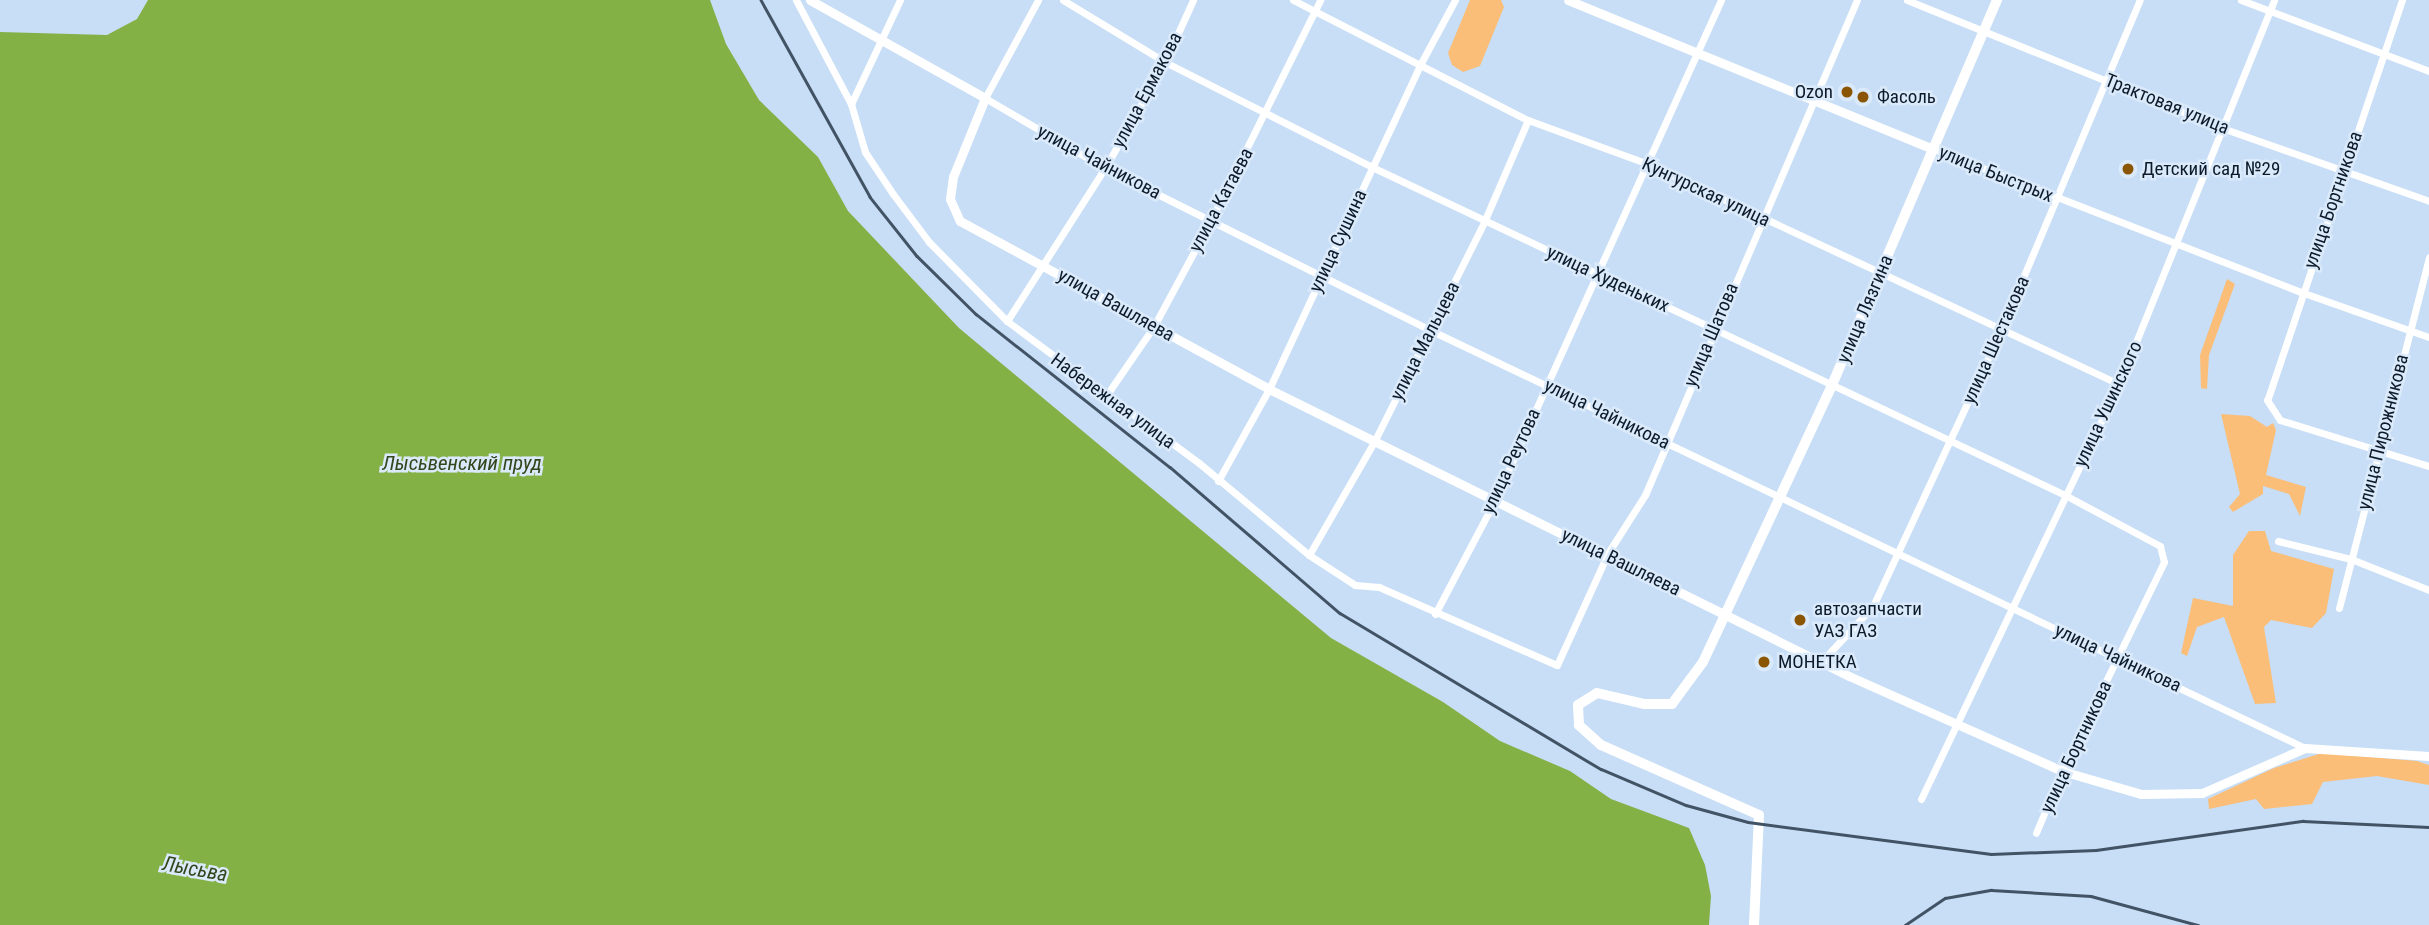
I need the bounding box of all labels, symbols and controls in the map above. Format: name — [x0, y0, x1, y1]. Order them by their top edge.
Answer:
street label: улица Ермакова — [1107, 28, 1187, 152]
street label: Трактовая улица — [2102, 69, 2232, 139]
place label: Ozon — [1795, 81, 1833, 103]
marker: Ozon — [1839, 84, 1855, 100]
place label: Фасоль — [1877, 86, 1936, 108]
marker: Фасоль — [1855, 89, 1871, 105]
street label: улица Чайникова — [1033, 120, 1165, 204]
street label: улица Бортникова — [2299, 128, 2367, 272]
street label: улица Быстрых — [1936, 141, 2056, 207]
street label: улица Катаева — [1184, 144, 1258, 256]
street label: Кунгурская улица — [1638, 152, 1774, 232]
place label: Детский сад №29 — [2142, 158, 2280, 180]
marker: Детский сад №29 — [2120, 161, 2136, 177]
street label: улица Сушина — [1304, 186, 1372, 296]
street label: улица Худеньких — [1543, 241, 1673, 317]
street label: улица Лязгина — [1832, 252, 1898, 366]
street label: улица Вашляева — [1054, 264, 1178, 346]
street label: улица Шестакова — [1958, 272, 2034, 408]
street label: улица Мальцева — [1385, 278, 1465, 404]
street label: улица Шатова — [1679, 280, 1743, 390]
street label: улица Ушинского — [2069, 337, 2147, 471]
street label: Набережная улица — [1046, 348, 1180, 454]
street label: улица Пирожникова — [2353, 352, 2413, 512]
street label: улица Чайникова — [1540, 374, 1674, 454]
street label: улица Реутова — [1477, 405, 1545, 517]
water label: Лысьвенский пруд — [382, 450, 542, 476]
street label: улица Вашляева — [1558, 523, 1684, 601]
place label: автозапчасти УАЗ ГАЗ — [1814, 598, 1922, 642]
marker: автозапчасти УАЗ ГАЗ — [1792, 612, 1808, 628]
street label: улица Чайникова — [2051, 619, 2185, 697]
place label: МОНЕТКА — [1778, 651, 1857, 673]
marker: МОНЕТКА — [1756, 654, 1772, 670]
street label: улица Бортникова — [2035, 677, 2117, 817]
water label: Лысьва — [160, 851, 230, 887]

